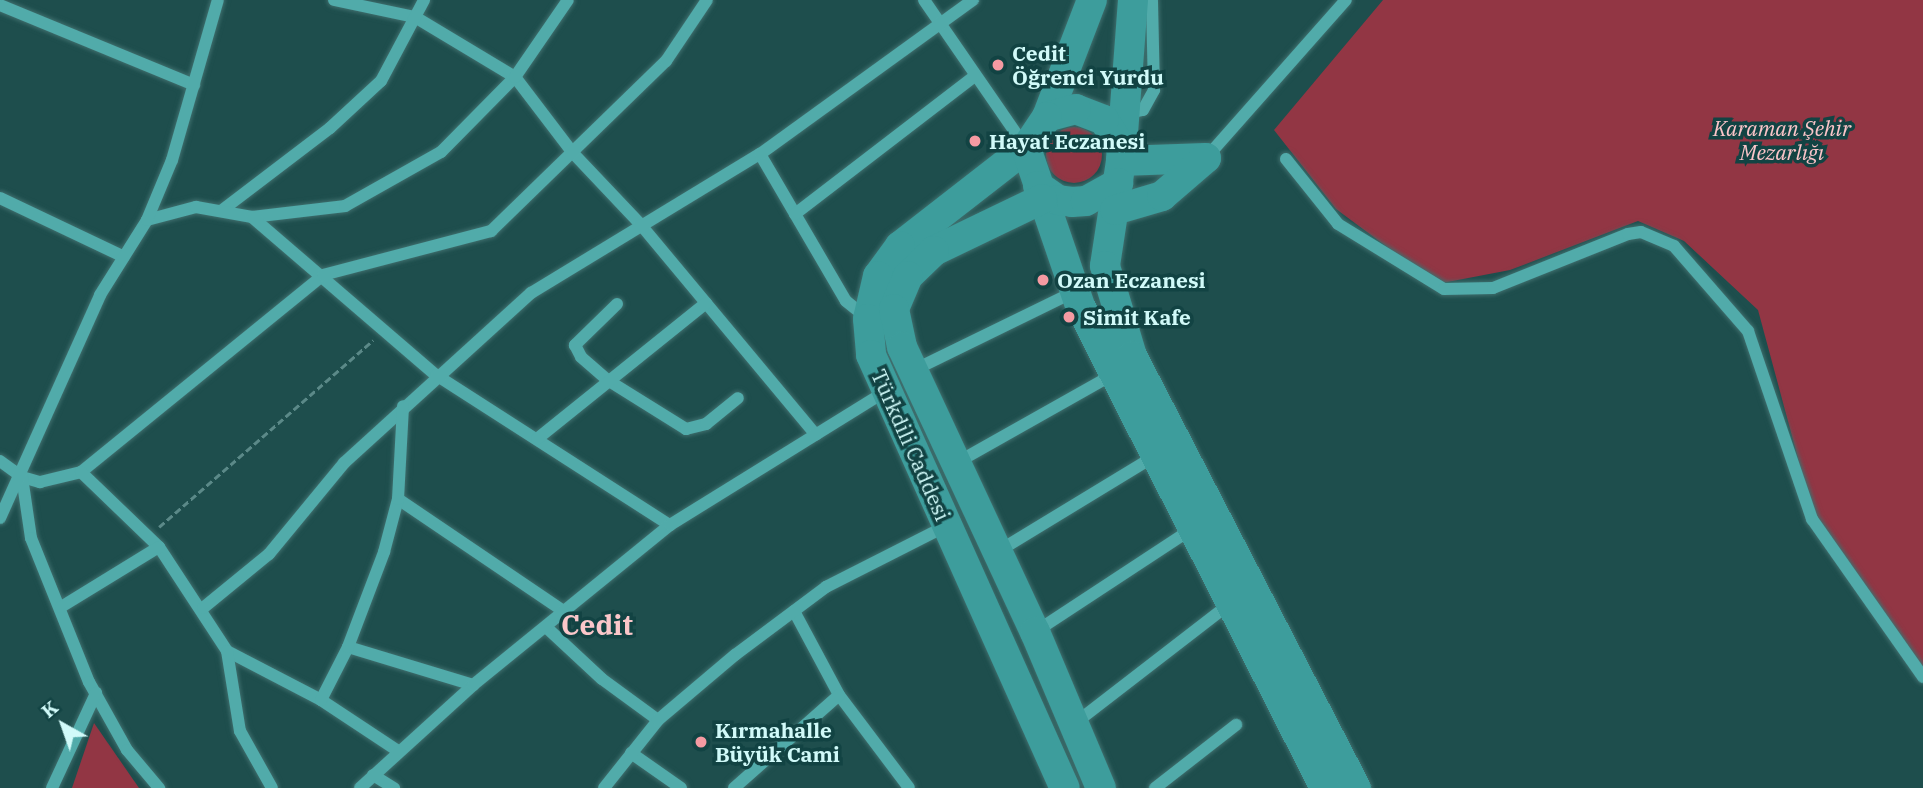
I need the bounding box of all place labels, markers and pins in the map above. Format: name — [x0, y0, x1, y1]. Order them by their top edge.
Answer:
place label: Cedit Öğrenci Yurdu — [1012, 40, 1164, 90]
marker: Cedit Öğrenci Yurdu — [990, 57, 1006, 73]
place label: Hayat Eczanesi — [989, 128, 1145, 154]
marker: Hayat Eczanesi — [967, 133, 983, 149]
place label: Ozan Eczanesi — [1057, 267, 1206, 293]
marker: Ozan Eczanesi — [1035, 272, 1051, 288]
place label: Simit Kafe — [1083, 304, 1191, 330]
marker: Simit Kafe — [1061, 309, 1077, 325]
place label: Kırmahalle Büyük Cami — [715, 717, 840, 767]
marker: Kırmahalle Büyük Cami — [693, 734, 709, 750]

